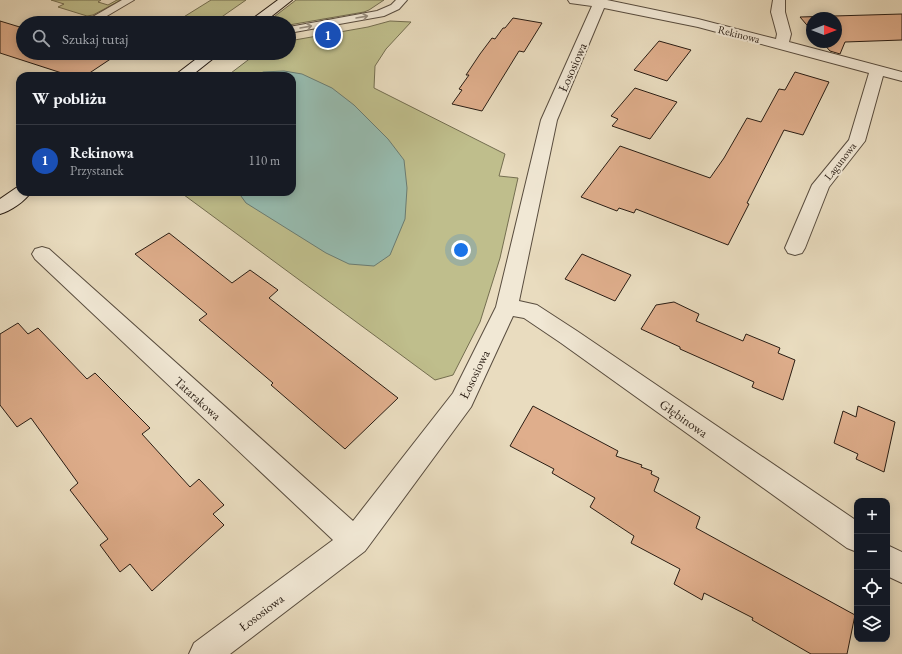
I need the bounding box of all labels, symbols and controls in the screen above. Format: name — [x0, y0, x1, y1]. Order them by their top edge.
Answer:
north arrow — [806, 12, 842, 48]
one-way arrow — [355, 13, 368, 21]
search box — [16, 16, 296, 60]
pin: 1 — [315, 20, 341, 50]
street label: Rekinowa — [717, 22, 762, 46]
one-way arrow — [299, 23, 312, 31]
icon: search — [30, 27, 52, 49]
text: Szukaj tutaj — [62, 29, 128, 48]
street label: Łososiowa — [554, 39, 591, 94]
text: W pobliżu — [32, 87, 106, 109]
street label: Lagunowa — [821, 139, 860, 183]
text: Rekinowa — [70, 143, 134, 162]
text: 1 — [42, 152, 48, 169]
text: 110 m — [249, 152, 280, 169]
text: Przystanek — [70, 162, 124, 179]
your location — [451, 240, 471, 260]
street label: Łososiowa — [455, 346, 494, 401]
street label: Tatarakowa — [171, 373, 225, 424]
street label: Głębinowa — [656, 396, 712, 442]
map controls — [854, 498, 890, 642]
button: + — [854, 498, 890, 534]
button: − — [854, 534, 890, 570]
button: locate — [854, 570, 890, 606]
street label: Łososiowa — [235, 589, 288, 635]
button: layers — [854, 606, 890, 642]

